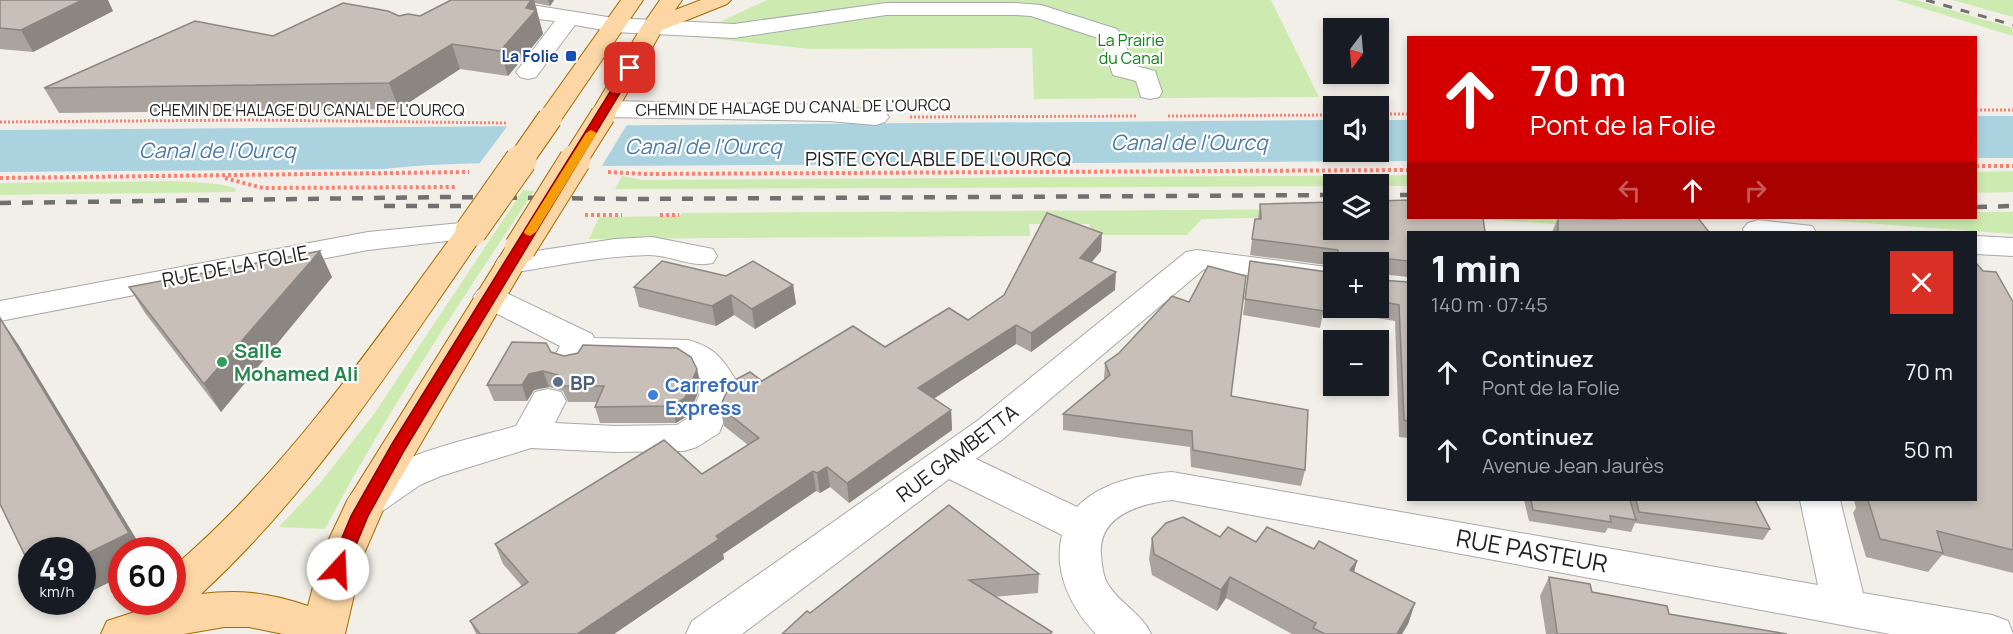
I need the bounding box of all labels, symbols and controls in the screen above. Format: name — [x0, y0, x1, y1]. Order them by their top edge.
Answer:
north arrow — [1323, 18, 1389, 84]
map controls — [1323, 18, 1389, 396]
park label: La Prairie du Canal — [1098, 29, 1164, 69]
pin — [604, 42, 655, 93]
place label: La Folie — [501, 45, 559, 67]
marker: La Folie — [564, 49, 578, 63]
icon: arrive — [613, 51, 646, 84]
text: 70 m — [1530, 51, 1626, 109]
icon: ahead — [1431, 60, 1509, 138]
street label: CHEMIN DE HALAGE DU CANAL DE L'OURCQ — [635, 93, 951, 121]
button: sound — [1323, 96, 1389, 162]
street label: CHEMIN DE HALAGE DU CANAL DE L'OURCQ — [149, 99, 465, 121]
text: Pont de la Folie — [1530, 106, 1716, 143]
water label: Canal de l'Ourcq — [1111, 128, 1269, 156]
water label: Canal de l'Ourcq — [625, 132, 783, 160]
water label: Canal de l'Ourcq — [139, 136, 297, 164]
street label: PISTE CYCLABLE DE L'OURCQ — [805, 145, 1071, 172]
button: layers — [1323, 174, 1389, 240]
icon: left — [1613, 174, 1646, 207]
icon: ahead — [1676, 174, 1709, 207]
icon: right — [1739, 174, 1772, 207]
street label: RUE DE LA FOLIE — [159, 239, 311, 293]
text: 1 min — [1431, 244, 1521, 293]
button: close — [1890, 251, 1953, 314]
button: + — [1323, 252, 1389, 318]
text: 140 m · 07:45 — [1431, 291, 1548, 318]
button: − — [1323, 330, 1389, 396]
place label: Salle Mohamed Ali — [234, 337, 358, 387]
text: Continuez — [1482, 344, 1594, 374]
marker: Salle Mohamed Ali — [215, 355, 229, 369]
icon: ahead — [1431, 356, 1464, 389]
text: 70 m — [1905, 357, 1953, 387]
place label: BP — [570, 369, 596, 396]
place label: Carrefour Express — [665, 371, 759, 421]
text: Pont de la Folie — [1482, 374, 1620, 401]
marker: BP — [551, 375, 565, 389]
marker: Carrefour Express — [646, 388, 660, 402]
street label: RUE GAMBETTA — [890, 398, 1024, 508]
text: Continuez — [1482, 422, 1594, 452]
icon: ahead — [1431, 434, 1464, 467]
text: 50 m — [1904, 435, 1953, 465]
text: Avenue Jean Jaurès — [1482, 452, 1664, 479]
street label: RUE PASTEUR — [1454, 520, 1610, 580]
speed limit sign: 60 — [108, 537, 186, 615]
position arrow — [306, 537, 370, 601]
text: 49 — [39, 548, 75, 589]
text: km/h — [40, 581, 74, 602]

